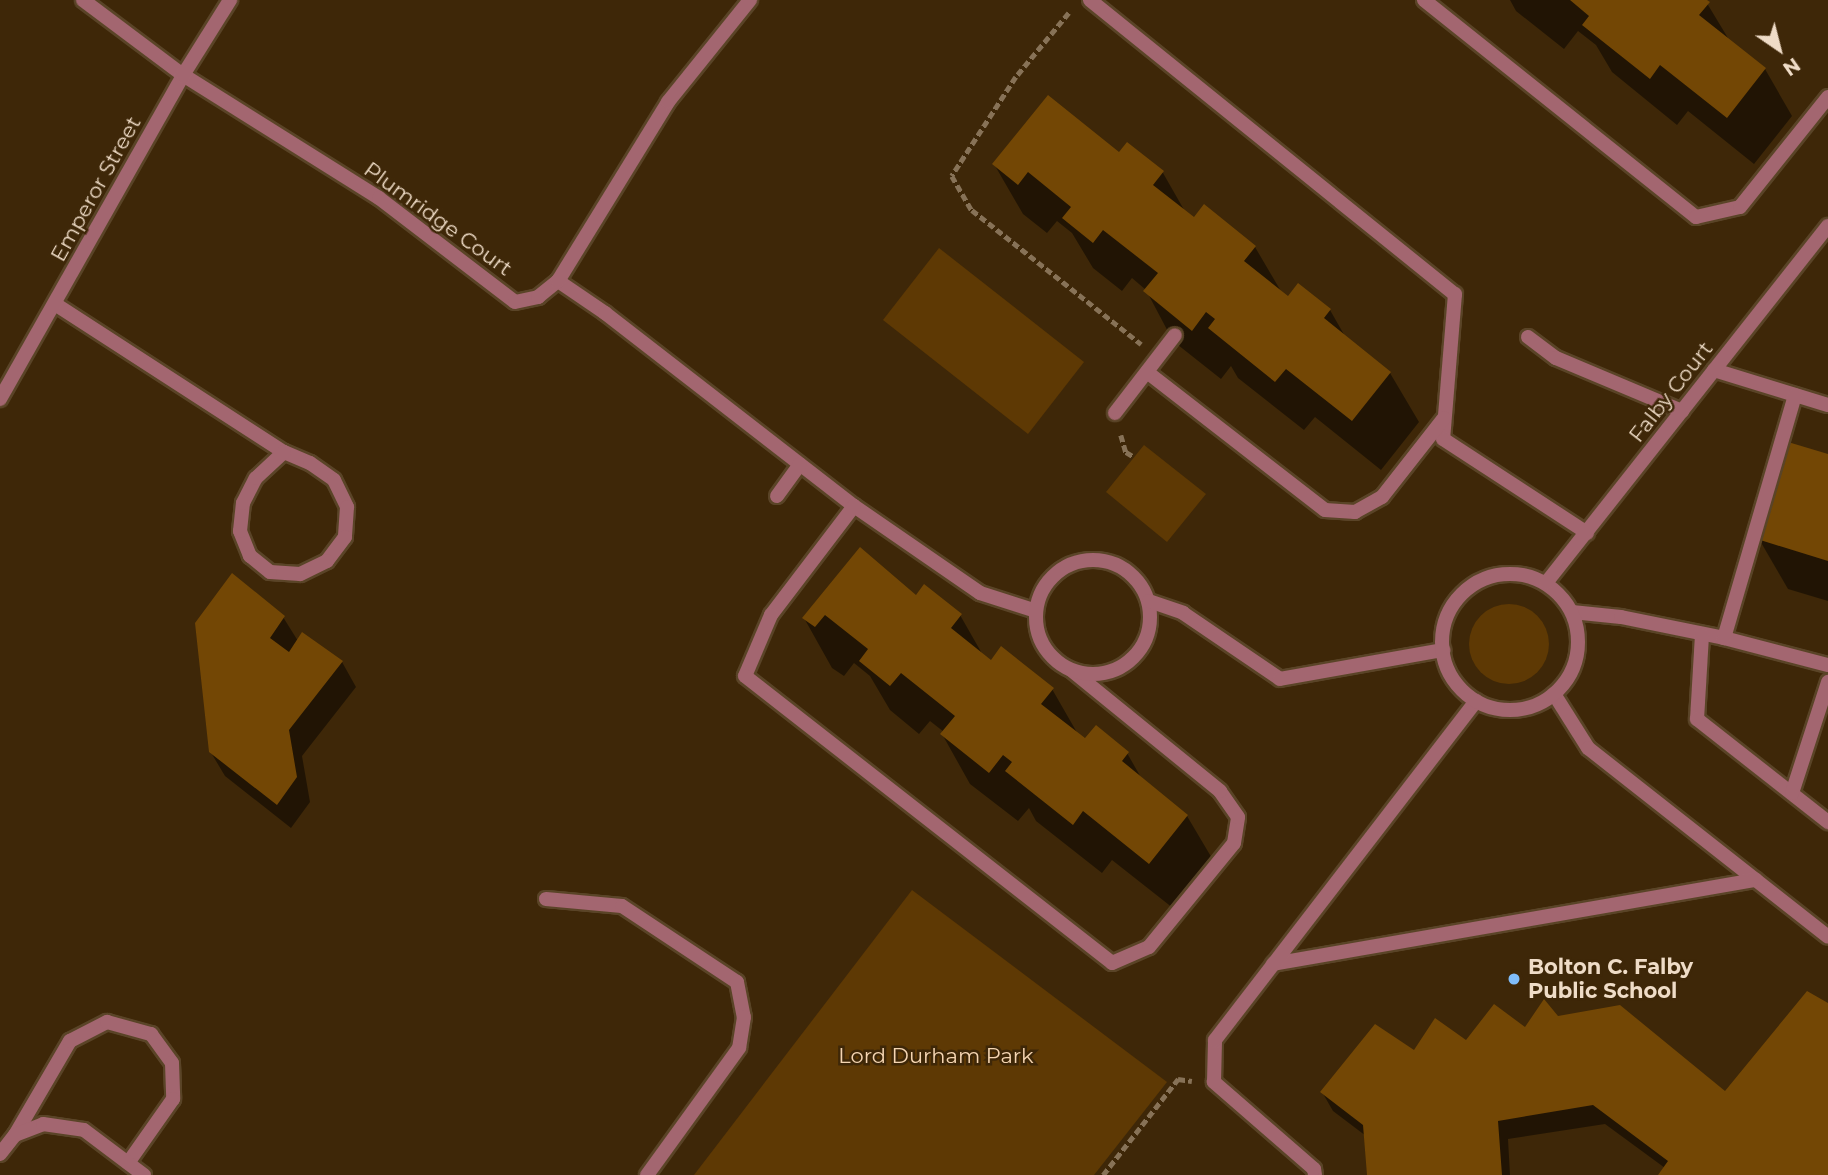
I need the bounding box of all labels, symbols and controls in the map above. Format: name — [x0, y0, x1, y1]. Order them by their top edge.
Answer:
north arrow — [1744, 14, 1814, 84]
text: N — [1778, 53, 1804, 80]
street label: Emperor Street — [46, 112, 146, 266]
street label: Plumridge Court — [359, 157, 517, 281]
street label: Falby Court — [1624, 337, 1718, 447]
place label: Bolton C. Falby Public School — [1528, 954, 1693, 1004]
marker: Bolton C. Falby Public School — [1506, 971, 1522, 987]
park label: Lord Durham Park — [838, 1043, 1034, 1069]

